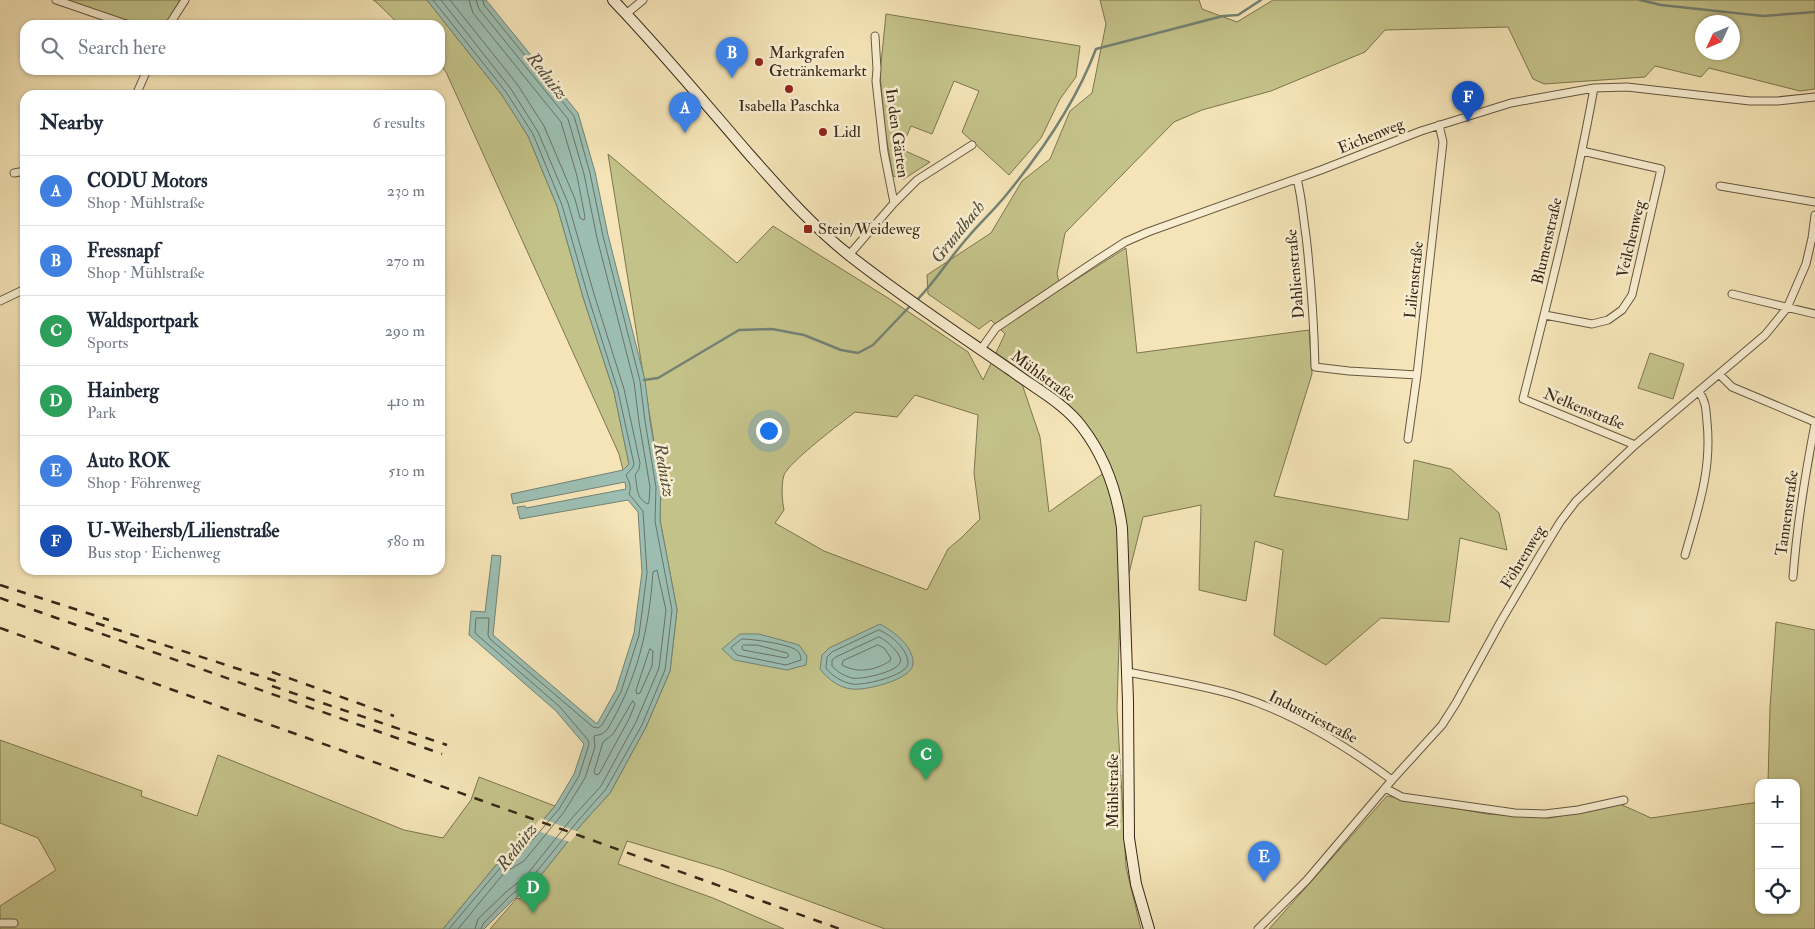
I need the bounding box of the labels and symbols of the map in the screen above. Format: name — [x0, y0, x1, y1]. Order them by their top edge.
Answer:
north arrow — [1695, 15, 1740, 60]
pin: B — [716, 37, 748, 78]
place label: Markgrafen Getränkemarkt — [769, 43, 867, 81]
water label: Rednitz — [521, 47, 573, 104]
marker: Markgrafen Getränkemarkt — [753, 56, 765, 68]
pin: F — [1452, 81, 1484, 122]
marker: Isabella Paschka — [783, 83, 795, 95]
street label: In den Gärten — [881, 87, 913, 179]
pin: A — [669, 92, 701, 133]
place label: Isabella Paschka — [738, 96, 840, 116]
street label: Eichenweg — [1335, 113, 1408, 158]
place label: Lidl — [833, 122, 861, 142]
marker: Lidl — [817, 126, 829, 138]
street label: Blumenstraße — [1527, 195, 1567, 286]
water label: Grundbach — [926, 196, 990, 268]
street label: Veilchenweg — [1612, 197, 1650, 280]
place label: Stein/Weideweg — [818, 219, 921, 239]
marker: Stein/Weideweg — [802, 223, 814, 235]
street label: Dahlienstraße — [1281, 228, 1309, 320]
street label: Lilienstraße — [1400, 240, 1428, 320]
street label: Mühlstraße — [1007, 346, 1079, 406]
street label: Nelkenstraße — [1541, 384, 1628, 434]
your location — [756, 418, 782, 444]
water label: Rednitz — [648, 440, 680, 499]
street label: Tannenstraße — [1771, 468, 1803, 557]
street label: Föhrenweg — [1496, 521, 1550, 592]
street label: Industriestraße — [1265, 686, 1361, 748]
pin: C — [910, 739, 942, 780]
street label: Mühlstraße — [1103, 753, 1123, 828]
water label: Rednitz — [491, 819, 543, 876]
pin: E — [1248, 841, 1280, 882]
pin: D — [517, 872, 549, 913]

